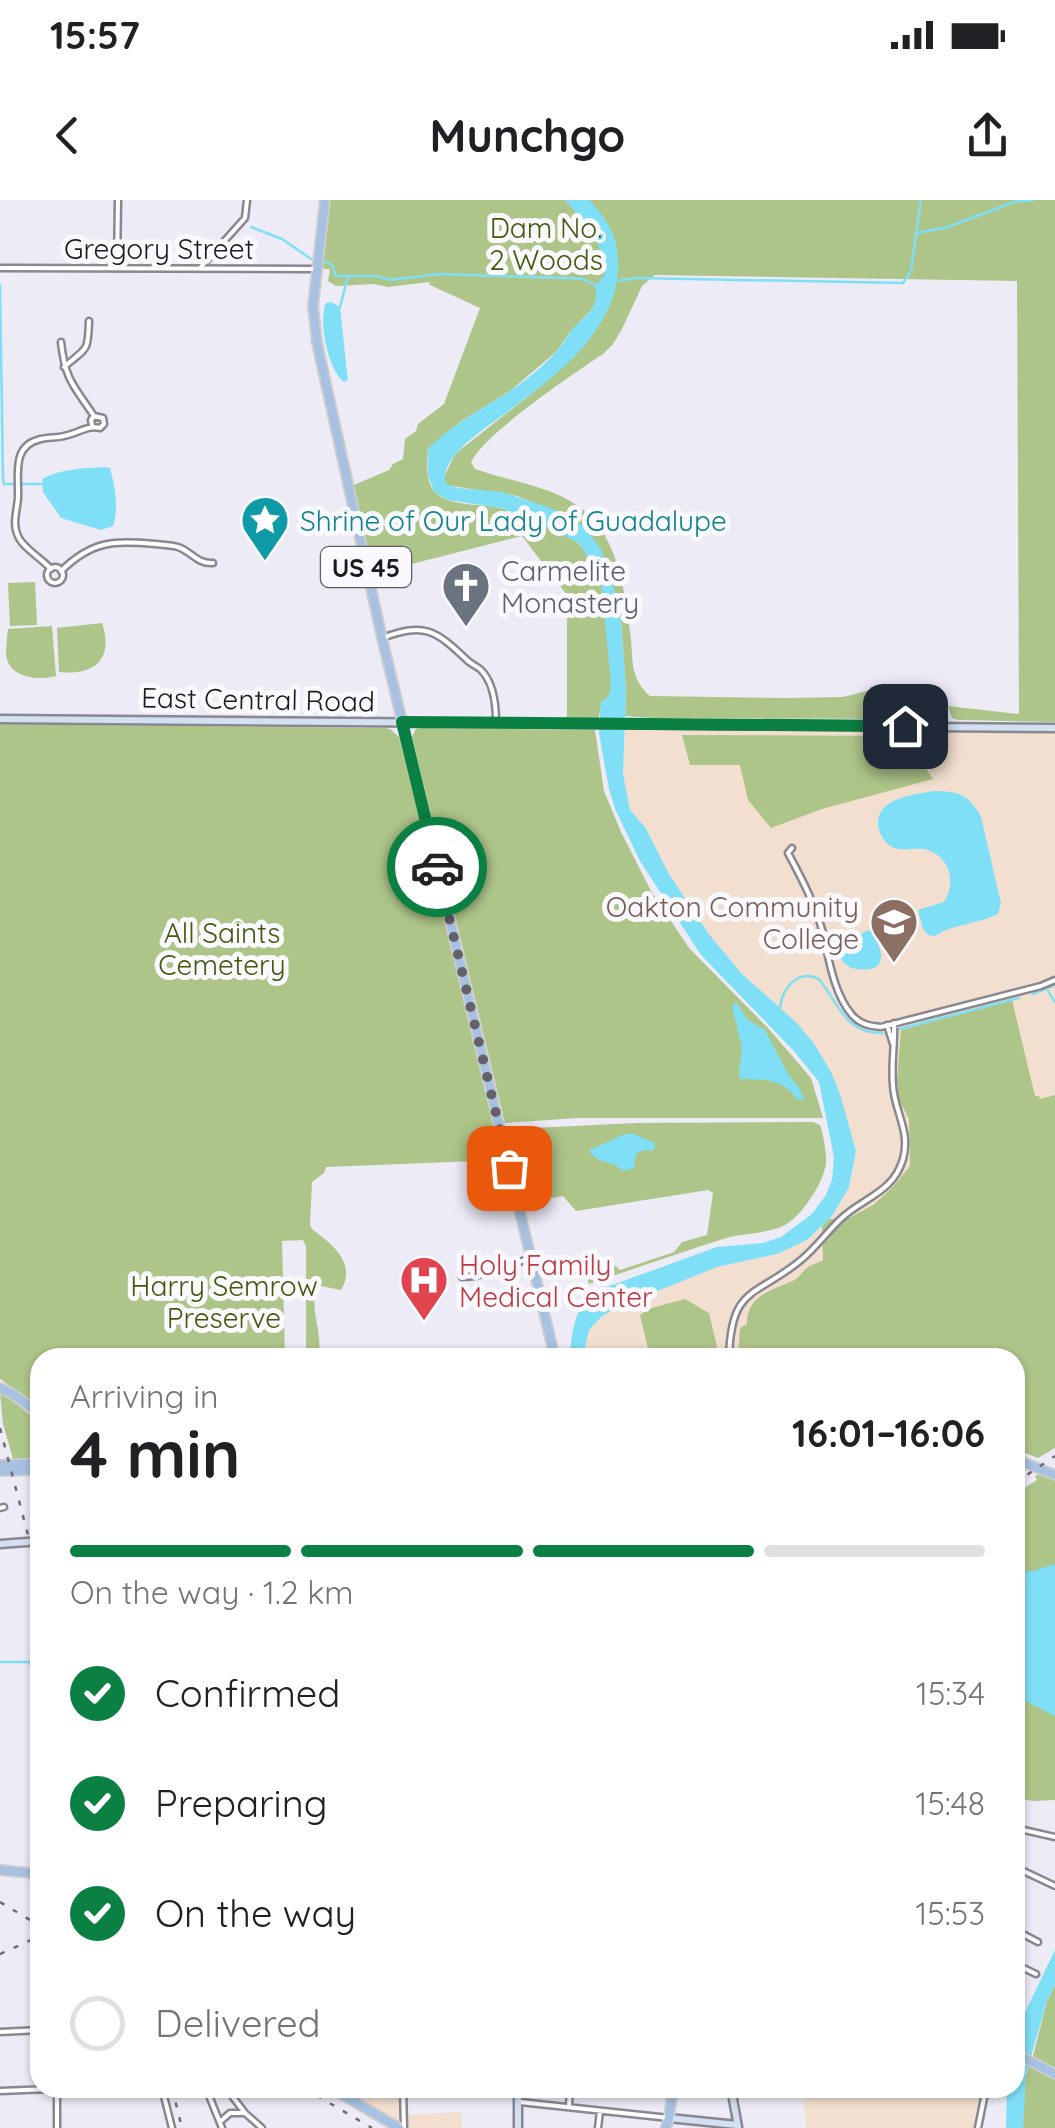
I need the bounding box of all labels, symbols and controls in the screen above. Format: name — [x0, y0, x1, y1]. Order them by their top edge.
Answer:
text: 15:57 — [50, 11, 140, 59]
text: Munchgo — [430, 107, 625, 163]
icon: back — [40, 108, 95, 163]
icon: share — [960, 108, 1015, 163]
park label: Dam No. 2 Woods — [489, 210, 603, 277]
street label: Gregory Street — [64, 231, 254, 266]
place icon: Shrine of Our Lady of Guadalupe — [239, 494, 291, 562]
place label: Shrine of Our Lady of Guadalupe — [300, 503, 727, 538]
road number: US 45 — [321, 547, 411, 587]
place label: Carmelite Monastery — [501, 553, 639, 620]
church icon: Carmelite Monastery — [440, 560, 492, 628]
street label: East Central Road — [141, 679, 375, 719]
pin — [863, 684, 948, 769]
icon: home — [878, 699, 933, 754]
courier — [387, 817, 487, 917]
icon: car — [410, 840, 465, 895]
place label: Oakton Community College — [606, 889, 859, 956]
school or university icon: Oakton Community College — [868, 896, 920, 964]
park label: All Saints Cemetery — [158, 915, 286, 982]
pin — [467, 1126, 552, 1211]
icon: bag — [482, 1141, 537, 1196]
place label: Holy Family Medical Center — [459, 1247, 653, 1314]
hospital icon: Holy Family Medical Center — [398, 1254, 450, 1322]
park label: Harry Semrow Preserve — [130, 1268, 318, 1335]
text: Arriving in — [70, 1376, 219, 1416]
text: 16:01–16:06 — [792, 1409, 985, 1457]
text: 4 min — [70, 1413, 240, 1494]
text: On the way · 1.2 km — [70, 1572, 353, 1612]
icon: check — [70, 1666, 125, 1721]
text: Confirmed — [155, 1669, 340, 1717]
text: 15:34 — [916, 1673, 985, 1713]
icon: check — [70, 1776, 125, 1831]
text: Preparing — [155, 1779, 327, 1827]
text: 15:48 — [916, 1783, 985, 1823]
icon: check — [70, 1886, 125, 1941]
text: On the way — [155, 1889, 356, 1937]
text: 15:53 — [916, 1893, 985, 1933]
text: Delivered — [155, 1999, 321, 2047]

